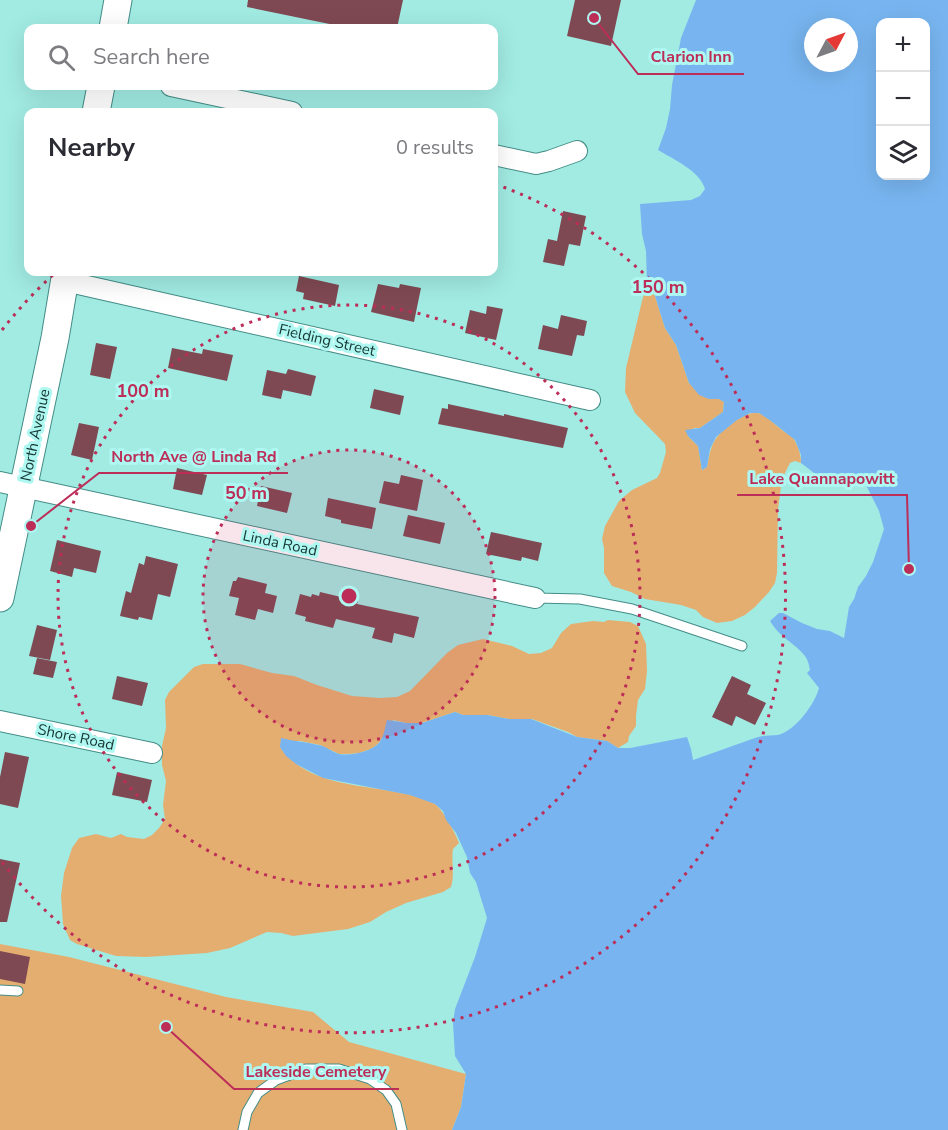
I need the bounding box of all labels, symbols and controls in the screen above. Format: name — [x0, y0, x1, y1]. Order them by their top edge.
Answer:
north arrow — [804, 18, 858, 72]
map controls — [876, 18, 930, 180]
button: + — [876, 18, 930, 72]
search box — [24, 24, 498, 90]
callout: Clarion Inn — [638, 40, 744, 74]
icon: search — [45, 41, 78, 74]
text: Search here — [93, 42, 210, 72]
text: Clarion Inn — [650, 46, 732, 68]
button: − — [876, 72, 930, 126]
button: layers — [876, 126, 930, 180]
text: Nearby — [48, 130, 135, 165]
text: 0 results — [396, 134, 474, 161]
text: 150 m — [631, 275, 685, 299]
street label: Fielding Street — [277, 319, 378, 361]
text: 100 m — [116, 379, 170, 403]
street label: North Avenue — [15, 387, 55, 483]
callout: North Ave @ Linda Rd — [99, 439, 288, 473]
text: North Ave @ Linda Rd — [111, 446, 277, 468]
callout: Lake Quannapowitt — [737, 461, 907, 495]
text: Lake Quannapowitt — [749, 468, 896, 490]
text: 50 m — [225, 481, 267, 505]
street label: Linda Road — [241, 525, 319, 561]
centre of rings — [339, 586, 359, 606]
street label: Shore Road — [36, 719, 116, 755]
callout: Lakeside Cemetery — [234, 1055, 399, 1089]
text: Lakeside Cemetery — [246, 1061, 387, 1083]

